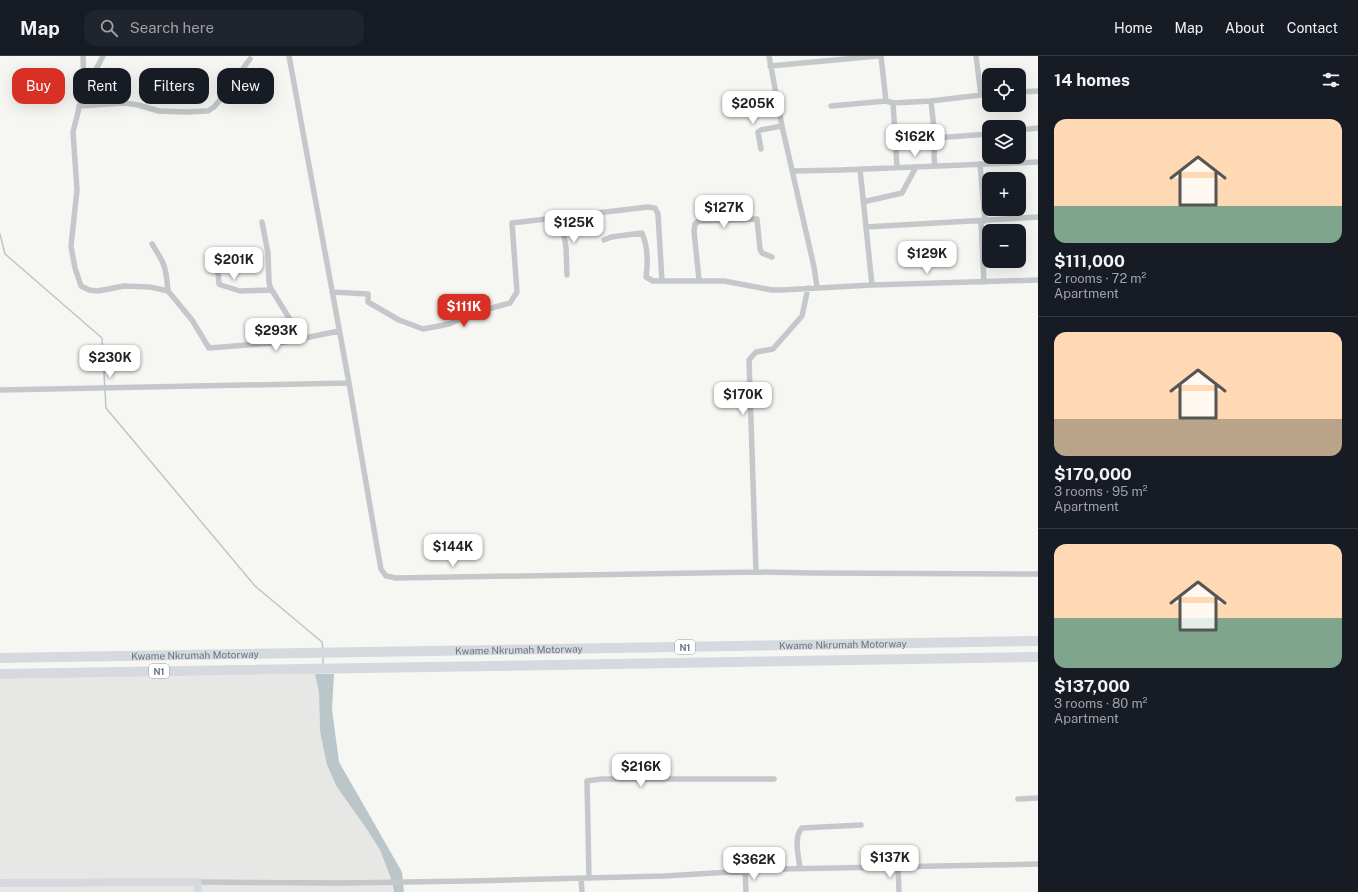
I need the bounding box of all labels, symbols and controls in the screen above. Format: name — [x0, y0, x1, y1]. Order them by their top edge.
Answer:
search box — [84, 10, 364, 46]
text: Map — [20, 17, 60, 39]
icon: search — [98, 17, 120, 39]
text: Search here — [130, 19, 214, 36]
text: Home — [1114, 20, 1153, 36]
text: Map — [1175, 20, 1203, 36]
text: About — [1225, 20, 1265, 36]
text: Contact — [1287, 20, 1338, 36]
chip: Buy — [12, 68, 65, 104]
chip: Rent — [73, 68, 131, 104]
chip: Filters — [139, 68, 209, 104]
chip: New — [217, 68, 274, 104]
map controls — [982, 68, 1026, 268]
button: locate — [982, 68, 1026, 112]
icon: filters — [1320, 69, 1342, 91]
text: 14 homes — [1054, 70, 1130, 90]
pin: $205K — [725, 91, 781, 125]
text: $205K — [731, 96, 775, 111]
button: layers — [982, 120, 1026, 164]
pin: $162K — [887, 124, 943, 158]
text: $162K — [895, 129, 935, 144]
icon: home — [1162, 145, 1234, 217]
button: + — [982, 172, 1026, 216]
pin: $127K — [696, 195, 752, 229]
text: $127K — [704, 200, 744, 215]
pin: $125K — [546, 210, 602, 244]
text: $125K — [554, 215, 594, 230]
button: − — [982, 224, 1026, 268]
pin: $129K — [899, 241, 955, 275]
text: $129K — [907, 246, 947, 261]
pin: $201K — [206, 247, 262, 281]
text: $111,000 — [1054, 251, 1125, 271]
text: $201K — [214, 252, 254, 267]
text: 2 rooms · 72 m² — [1054, 271, 1146, 286]
text: Apartment — [1054, 286, 1119, 301]
pin: $111K — [436, 294, 492, 328]
text: $111K — [447, 299, 481, 314]
pin: $293K — [248, 318, 304, 352]
text: $293K — [254, 323, 298, 338]
pin: $230K — [82, 345, 138, 379]
text: $230K — [88, 350, 132, 365]
icon: home — [1162, 358, 1234, 430]
pin: $170K — [715, 382, 771, 416]
text: $170K — [723, 387, 763, 402]
text: $170,000 — [1054, 464, 1132, 484]
text: 3 rooms · 95 m² — [1054, 484, 1148, 499]
text: Apartment — [1054, 499, 1119, 514]
pin: $144K — [425, 534, 481, 568]
text: $144K — [433, 539, 473, 554]
icon: home — [1162, 570, 1234, 642]
street label: Kwame Nkrumah Motorway — [779, 637, 908, 651]
road number: N1 — [675, 640, 695, 654]
street label: Kwame Nkrumah Motorway — [455, 642, 584, 657]
street label: Kwame Nkrumah Motorway — [131, 648, 260, 662]
road number: N1 — [149, 664, 169, 678]
text: $137,000 — [1054, 676, 1130, 696]
text: 3 rooms · 80 m² — [1054, 696, 1147, 711]
text: Apartment — [1054, 711, 1119, 726]
pin: $216K — [613, 754, 669, 788]
text: $216K — [621, 759, 661, 774]
pin: $137K — [862, 845, 918, 879]
pin: $362K — [726, 847, 782, 881]
text: $137K — [870, 850, 910, 865]
text: $362K — [732, 852, 776, 867]

